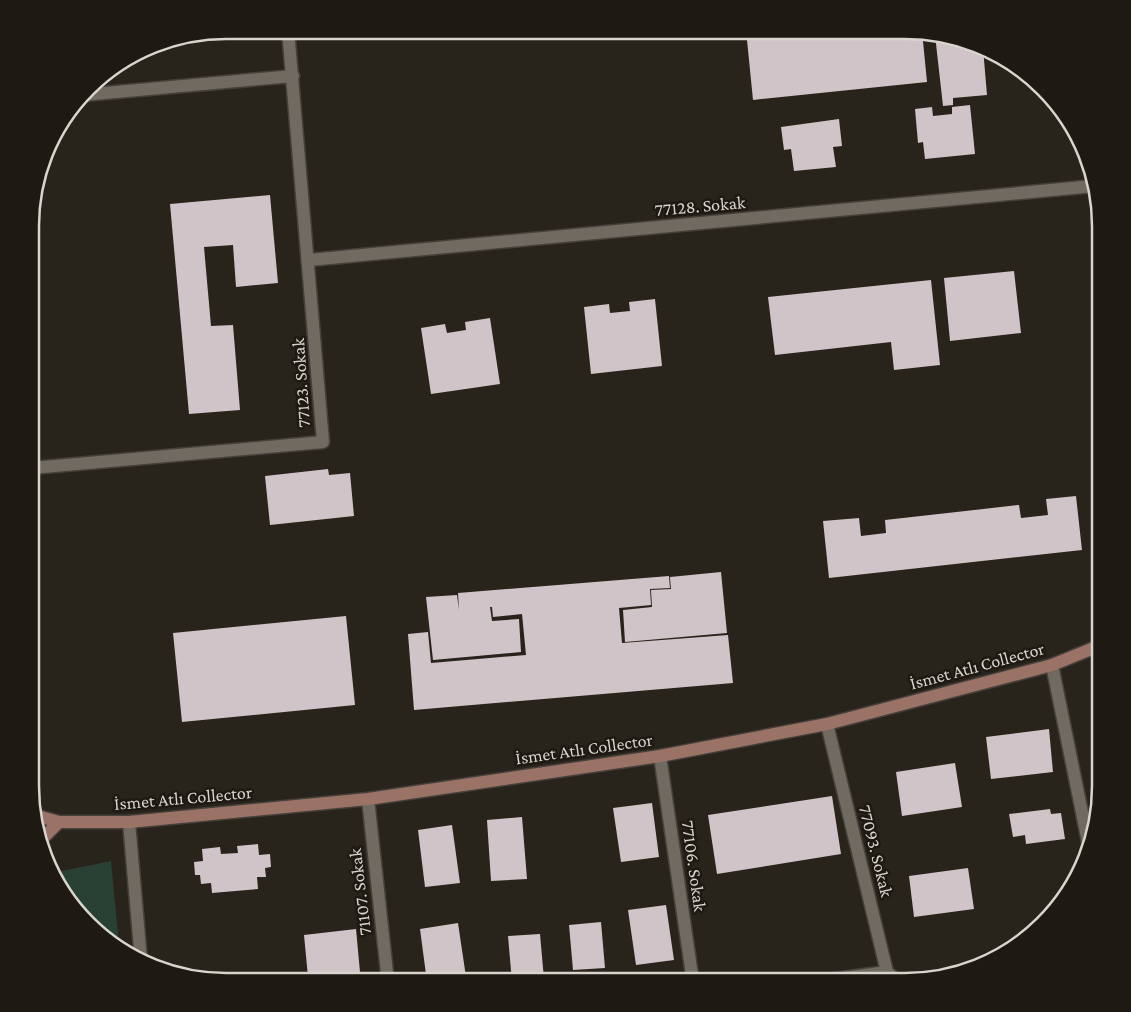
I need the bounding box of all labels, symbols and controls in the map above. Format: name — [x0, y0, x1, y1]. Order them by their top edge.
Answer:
street label: 77128. Sokak — [654, 192, 747, 220]
street label: 77123. Sokak — [288, 337, 314, 428]
street label: İsmet Atlı Collector — [908, 638, 1047, 694]
street label: İsmet Atlı Collector — [514, 729, 655, 769]
street label: İsmet Atlı Collector — [113, 782, 253, 814]
street label: 77093. Sokak — [855, 803, 897, 899]
street label: 77106. Sokak — [678, 819, 710, 913]
street label: 71107. Sokak — [345, 847, 375, 937]

